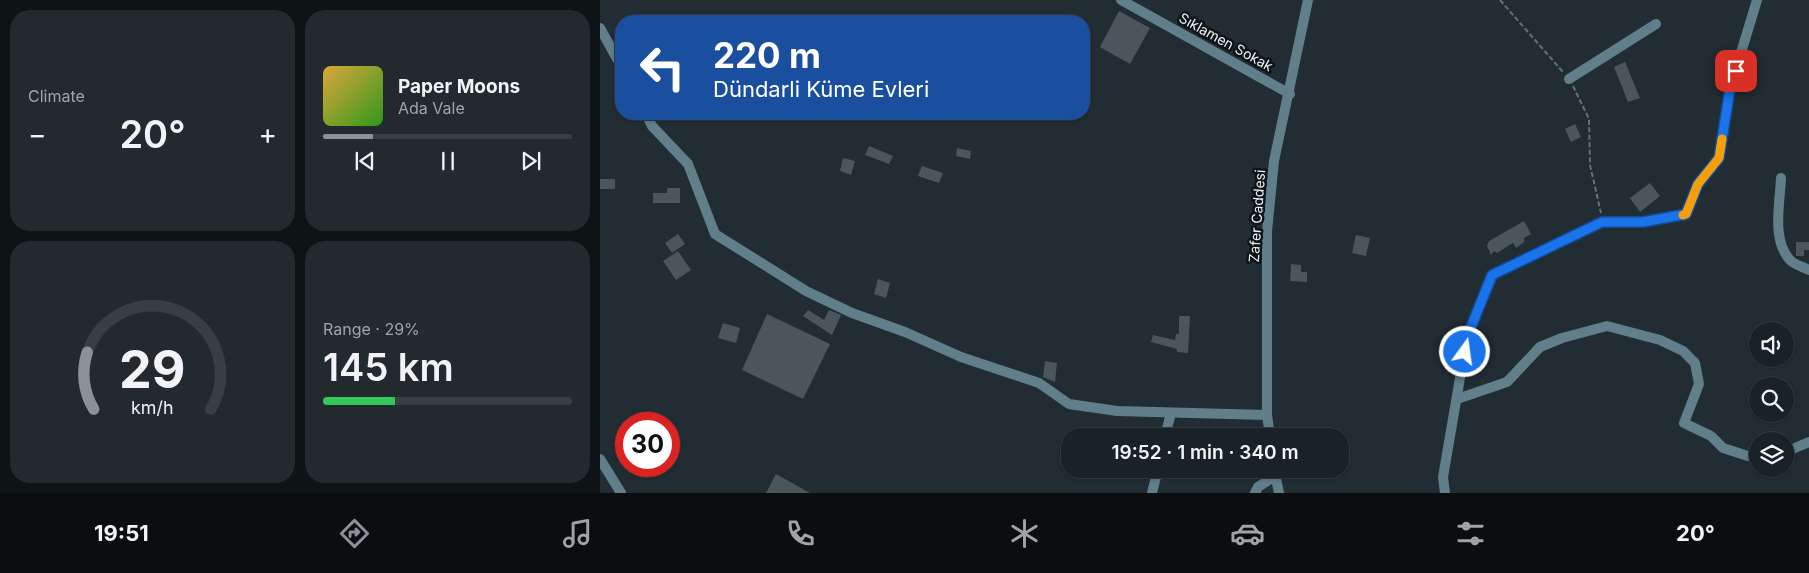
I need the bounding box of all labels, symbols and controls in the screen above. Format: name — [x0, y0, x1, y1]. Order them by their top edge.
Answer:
street label: Sıklamen Sokak — [1176, 9, 1276, 74]
text: 220 m — [713, 34, 821, 76]
icon: left — [630, 35, 695, 100]
pin — [1715, 50, 1757, 92]
icon: arrive — [1722, 57, 1750, 85]
text: Paper Moons — [398, 75, 520, 98]
text: Dündarli Küme Evleri — [713, 76, 929, 102]
text: Climate — [28, 86, 85, 106]
text: Ada Vale — [398, 98, 465, 118]
text: 20° — [119, 111, 186, 157]
text: − — [28, 117, 47, 151]
text: + — [258, 117, 277, 151]
icon: previous — [351, 147, 379, 175]
icon: pause — [434, 147, 462, 175]
icon: next — [517, 147, 545, 175]
street label: Zafer Caddesi — [1245, 169, 1268, 263]
text: Range · 29% — [323, 319, 420, 339]
map controls — [1749, 322, 1794, 477]
button: sound — [1749, 322, 1794, 367]
position arrow — [1438, 325, 1490, 377]
text: 29 — [119, 338, 186, 401]
text: 145 km — [323, 344, 454, 390]
button: search — [1749, 377, 1794, 422]
text: km/h — [131, 397, 174, 418]
speed limit sign: 30 — [615, 412, 680, 477]
button: layers — [1749, 432, 1794, 477]
text: 19:52 · 1 min · 340 m — [1112, 441, 1299, 464]
icon: directions — [337, 516, 372, 551]
icon: music — [560, 516, 595, 551]
icon: phone — [783, 516, 818, 551]
icon: climate — [1007, 516, 1042, 551]
icon: car — [1230, 516, 1265, 551]
icon: filters — [1453, 516, 1488, 551]
text: 19:51 — [94, 520, 149, 546]
text: 20° — [1676, 520, 1715, 546]

